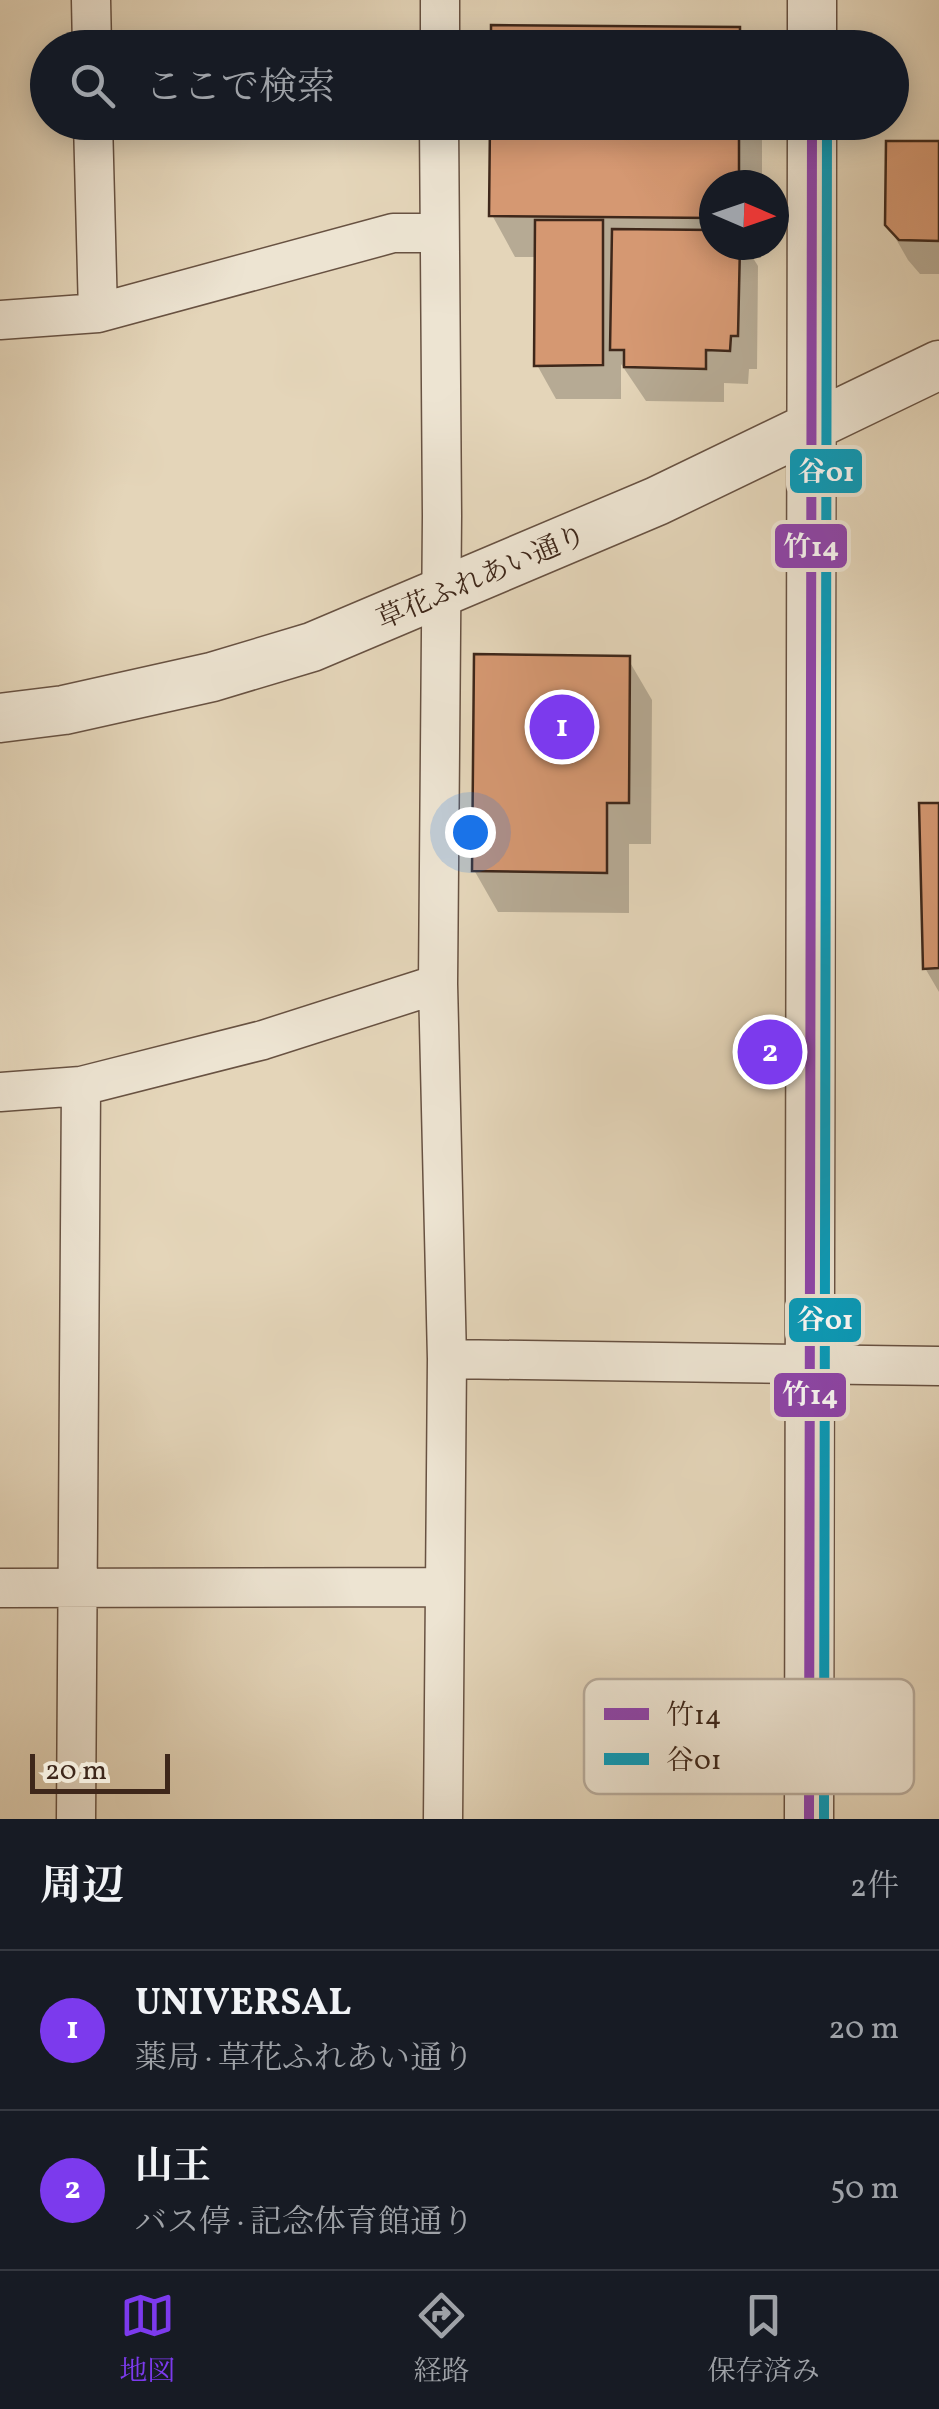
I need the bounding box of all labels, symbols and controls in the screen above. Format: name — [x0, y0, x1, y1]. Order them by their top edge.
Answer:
search box — [30, 30, 909, 140]
icon: search — [65, 58, 120, 113]
text: ここで検索 — [145, 63, 335, 116]
north arrow — [699, 170, 789, 260]
line badge: 谷01 — [788, 447, 864, 495]
text: 谷01 — [798, 454, 854, 493]
street label: 草花ふれあい通り — [371, 517, 593, 640]
line badge: 竹14 — [773, 522, 849, 570]
text: 竹14 — [783, 529, 839, 568]
pin: 1 — [530, 690, 594, 764]
your location — [445, 807, 496, 858]
pin: 2 — [738, 1014, 802, 1090]
line badge: 谷01 — [787, 1296, 863, 1344]
text: 谷01 — [797, 1302, 853, 1341]
line badge: 竹14 — [772, 1371, 848, 1419]
text: 竹14 — [782, 1377, 838, 1416]
legend — [584, 1679, 914, 1794]
text: 竹14 — [666, 1697, 722, 1736]
text: 谷01 — [666, 1742, 722, 1781]
scale bar — [30, 1749, 170, 1794]
text: 20 m — [45, 1752, 107, 1791]
text: 周辺 — [40, 1859, 124, 1918]
text: 2件 — [850, 1866, 899, 1910]
text: UNIVERSAL — [135, 1978, 351, 2031]
text: 1 — [66, 2008, 79, 2052]
text: 20 m — [828, 2008, 899, 2052]
text: 薬局 · 草花ふれあい通り — [135, 2038, 474, 2082]
text: 山王 — [135, 2142, 211, 2195]
text: 2 — [64, 2168, 81, 2212]
text: 50 m — [830, 2168, 899, 2212]
text: バス停 · 記念体育館通り — [135, 2202, 474, 2246]
tab: 地図 — [119, 2288, 175, 2392]
tab: 経路 — [413, 2288, 470, 2392]
tab: 保存済み — [708, 2288, 820, 2392]

